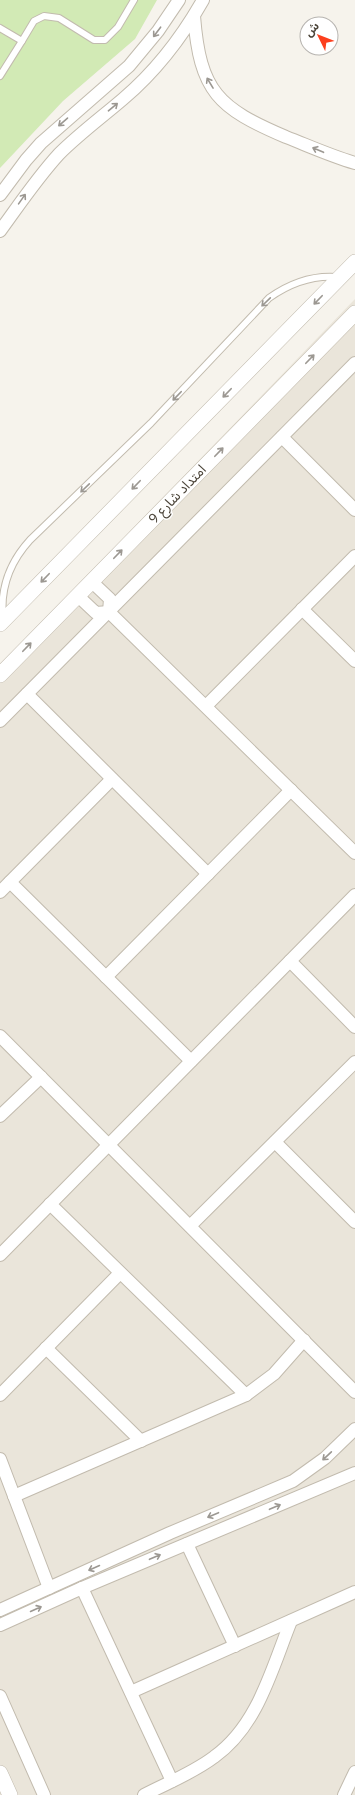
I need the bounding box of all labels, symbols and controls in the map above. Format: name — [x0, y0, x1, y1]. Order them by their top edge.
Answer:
north arrow — [299, 16, 339, 56]
text: ش — [301, 19, 322, 39]
one-way arrow — [153, 27, 161, 38]
one-way arrow — [206, 78, 214, 89]
one-way arrow — [108, 103, 119, 112]
one-way arrow — [59, 117, 69, 126]
one-way arrow — [313, 146, 325, 153]
one-way arrow — [18, 194, 26, 205]
one-way arrow — [313, 295, 323, 305]
one-way arrow — [261, 297, 271, 307]
one-way arrow — [305, 354, 315, 364]
one-way arrow — [222, 388, 232, 398]
one-way arrow — [172, 391, 182, 401]
one-way arrow — [214, 447, 224, 457]
street label: امتداد شارع 9 — [144, 461, 211, 529]
one-way arrow — [131, 480, 141, 490]
one-way arrow — [80, 483, 90, 493]
one-way arrow — [113, 549, 123, 559]
one-way arrow — [40, 573, 50, 583]
one-way arrow — [22, 642, 32, 652]
one-way arrow — [322, 1451, 332, 1461]
one-way arrow — [268, 1503, 280, 1510]
one-way arrow — [207, 1512, 219, 1520]
one-way arrow — [149, 1553, 161, 1561]
one-way arrow — [88, 1565, 100, 1572]
one-way arrow — [29, 1605, 41, 1612]

